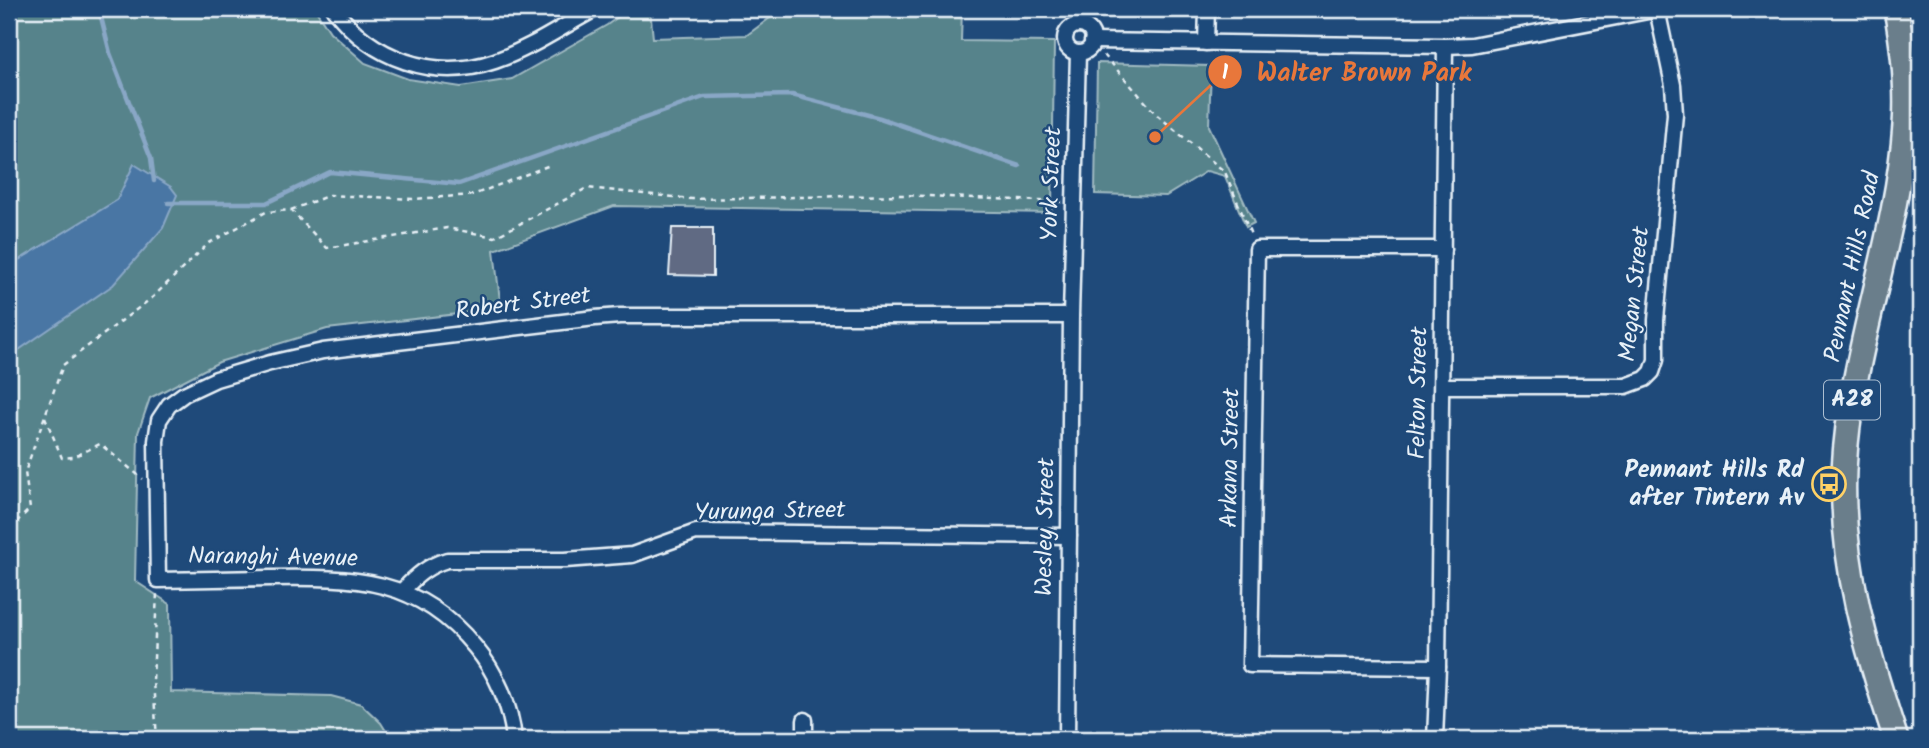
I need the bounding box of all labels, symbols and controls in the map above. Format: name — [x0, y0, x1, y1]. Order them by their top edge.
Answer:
callout: Walter Brown Park — [1207, 49, 1485, 96]
text: Walter Brown Park — [1257, 53, 1472, 95]
text: 1 — [1222, 57, 1229, 90]
street label: York Street — [1031, 125, 1074, 242]
street label: Pennant Hills Road — [1814, 167, 1892, 366]
street label: Megan Street — [1609, 224, 1662, 364]
street label: Robert Street — [453, 276, 594, 332]
street label: Felton Street — [1398, 326, 1440, 460]
road number: A28 — [1824, 380, 1880, 420]
street label: Arkana Street — [1210, 387, 1252, 528]
place label: Pennant Hills Rd after Tintern Av — [1624, 451, 1805, 518]
street label: Wesley Street — [1025, 457, 1067, 596]
bus stop icon: Pennant Hills Rd after Tintern Av — [1810, 465, 1848, 503]
street label: Yurunga Street — [694, 491, 846, 533]
street label: Naranghi Avenue — [188, 537, 358, 579]

